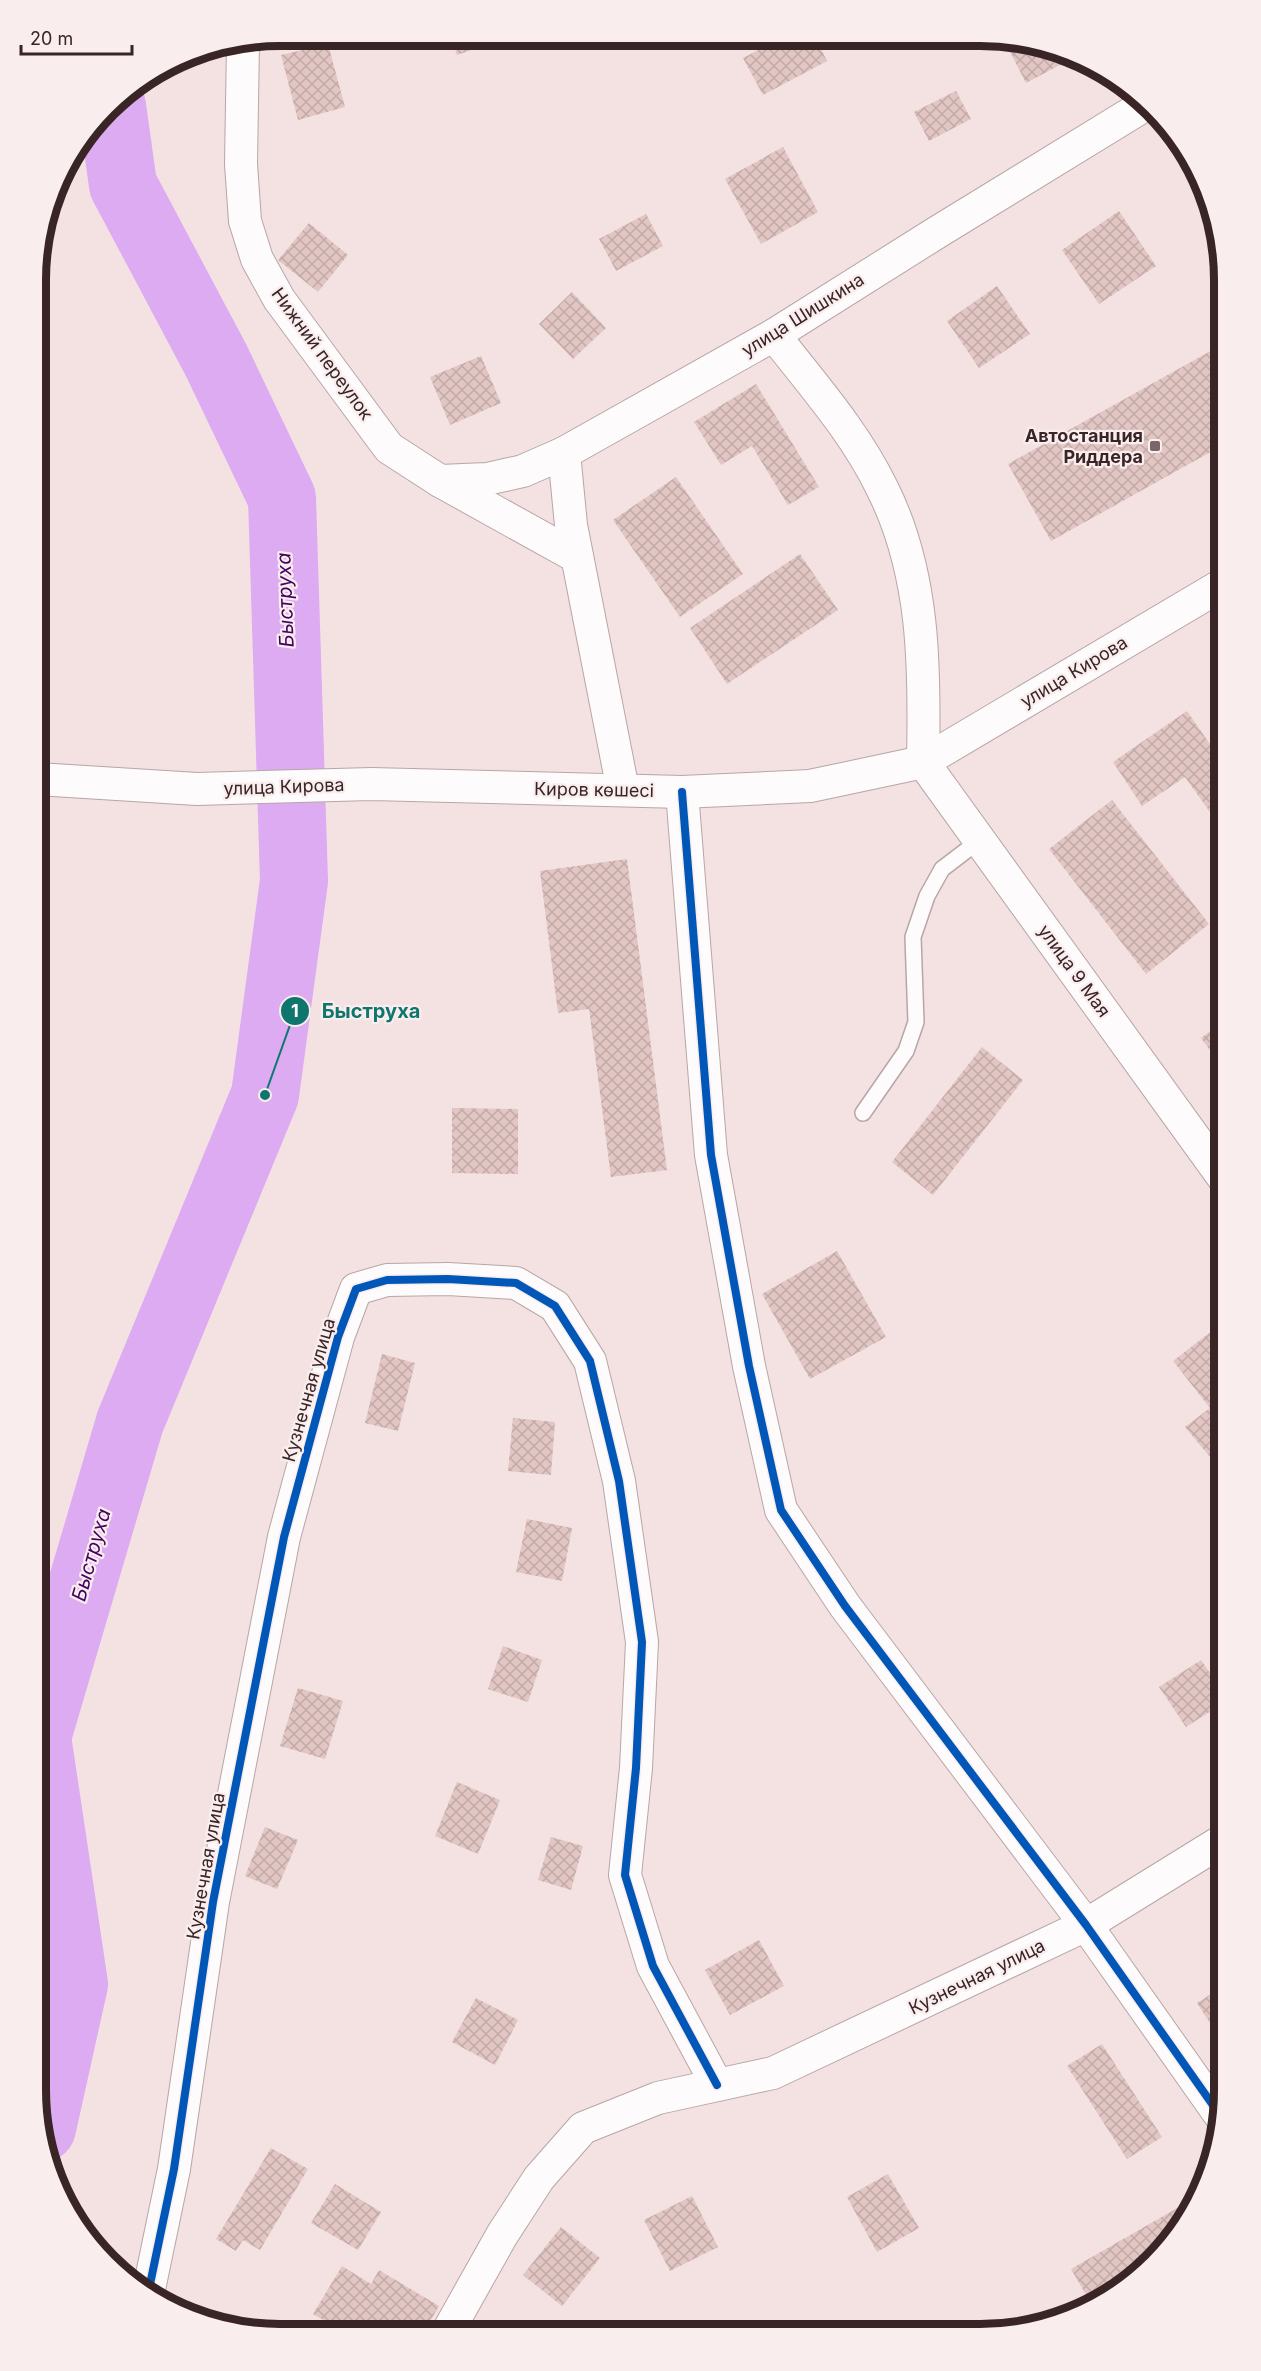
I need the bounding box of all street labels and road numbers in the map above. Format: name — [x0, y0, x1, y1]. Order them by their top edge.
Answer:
street label: улица Шишкина — [738, 269, 868, 361]
street label: Нижний переулок — [267, 284, 377, 424]
street label: улица Кирова — [1016, 631, 1131, 712]
street label: улица Кирова — [223, 774, 345, 799]
street label: Киров көшесі — [534, 778, 654, 801]
street label: улица 9 Мая — [1034, 921, 1115, 1021]
street label: Кузнечная улица — [278, 1315, 339, 1464]
street label: Кузнечная улица — [182, 1791, 229, 1941]
street label: Кузнечная улица — [905, 1935, 1048, 2019]

